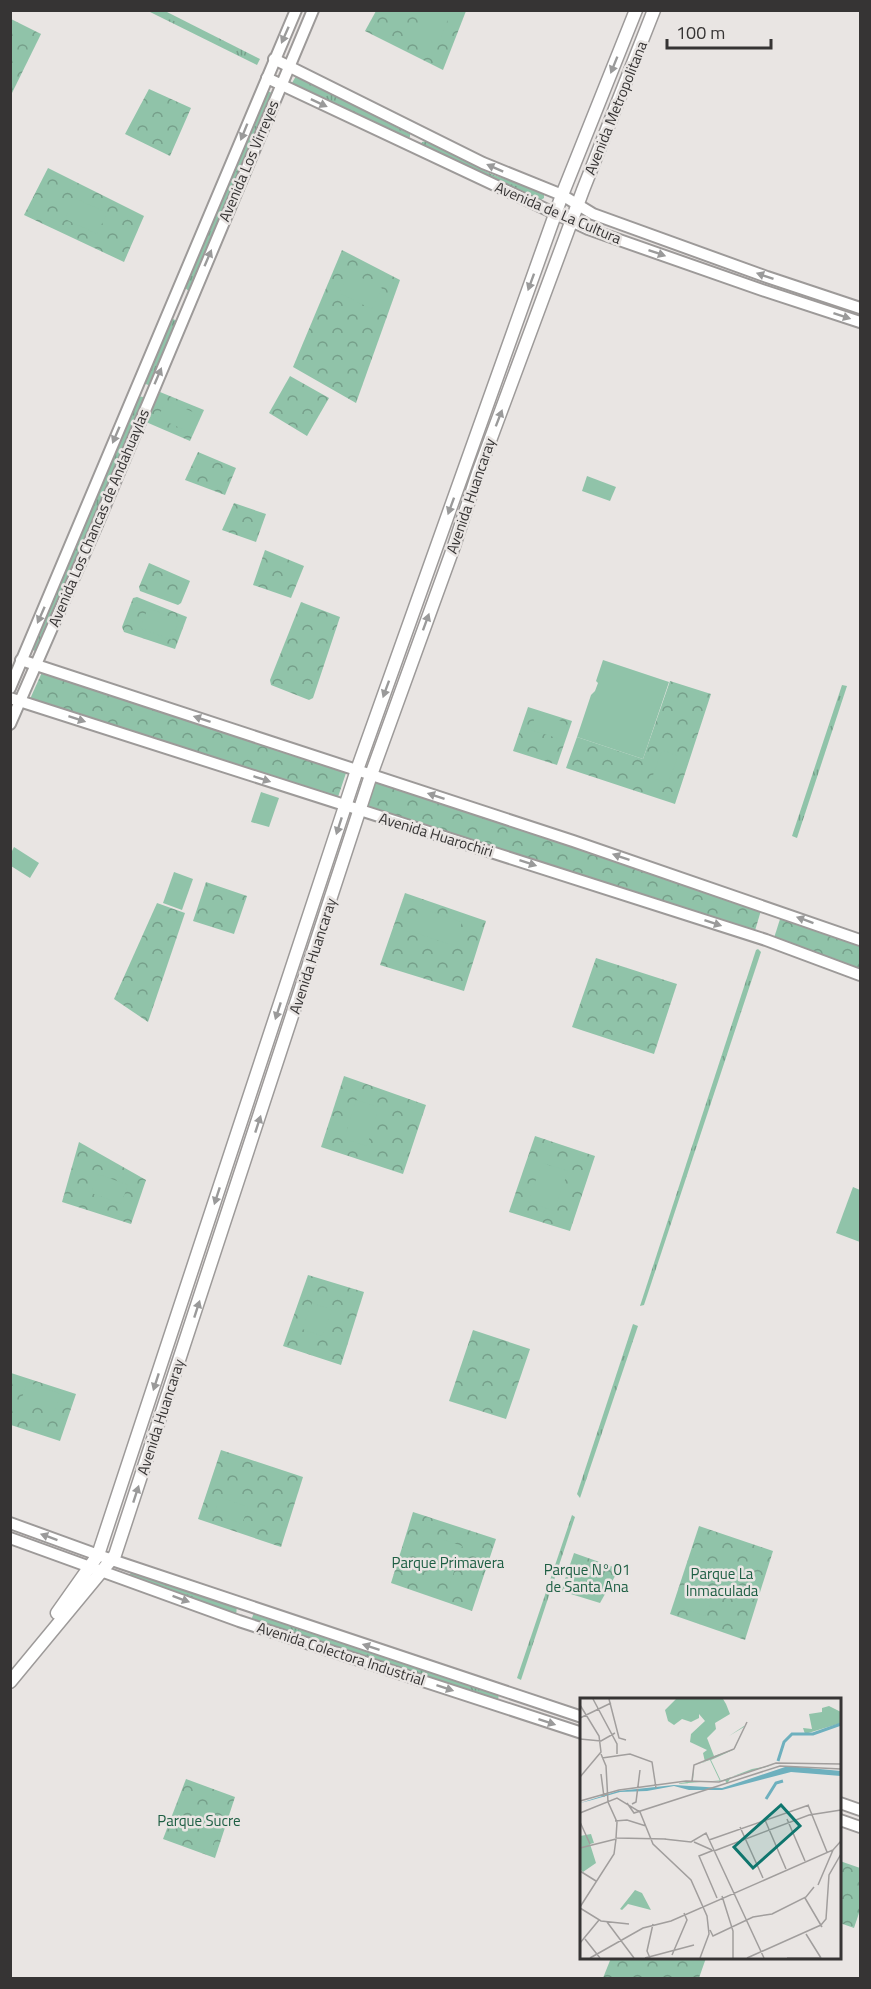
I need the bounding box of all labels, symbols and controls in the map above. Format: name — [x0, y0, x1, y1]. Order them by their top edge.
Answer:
scale bar — [667, 12, 770, 50]
text: 100 m — [676, 19, 725, 46]
one-way arrow — [280, 26, 290, 44]
street label: Avenida Metropolitana — [578, 37, 653, 178]
one-way arrow — [609, 56, 619, 74]
street label: Avenida Los Virreyes — [213, 96, 285, 225]
one-way arrow — [311, 98, 328, 107]
one-way arrow — [239, 123, 249, 141]
one-way arrow — [485, 163, 503, 173]
street label: Avenida de La Cultura — [491, 175, 626, 250]
one-way arrow — [204, 249, 213, 266]
one-way arrow — [648, 249, 666, 259]
one-way arrow — [756, 270, 774, 280]
one-way arrow — [525, 273, 535, 291]
one-way arrow — [833, 312, 851, 322]
one-way arrow — [153, 367, 163, 385]
street label: Avenida Los Chancas de Andahuaylas — [42, 405, 155, 630]
one-way arrow — [494, 409, 504, 427]
one-way arrow — [111, 426, 121, 444]
street label: Avenida Huancaray — [440, 435, 501, 557]
one-way arrow — [446, 497, 456, 515]
one-way arrow — [36, 606, 46, 624]
one-way arrow — [422, 612, 432, 630]
one-way arrow — [381, 680, 390, 698]
one-way arrow — [193, 714, 211, 724]
one-way arrow — [68, 715, 86, 724]
one-way arrow — [253, 774, 271, 784]
one-way arrow — [427, 791, 445, 800]
street label: Avenida Huarochiri — [376, 806, 496, 863]
one-way arrow — [333, 817, 343, 835]
one-way arrow — [612, 852, 630, 862]
one-way arrow — [519, 859, 537, 869]
street label: Avenida Huancaray — [283, 895, 342, 1017]
one-way arrow — [796, 915, 814, 925]
one-way arrow — [704, 919, 722, 929]
one-way arrow — [272, 1002, 282, 1020]
one-way arrow — [253, 1115, 263, 1133]
one-way arrow — [211, 1187, 221, 1205]
one-way arrow — [192, 1300, 202, 1318]
street label: Avenida Huancaray — [131, 1356, 190, 1478]
one-way arrow — [150, 1373, 160, 1391]
one-way arrow — [131, 1485, 141, 1503]
one-way arrow — [40, 1532, 58, 1542]
park label: Parque Primavera — [392, 1551, 505, 1574]
park label: Parque N° 01 de Santa Ana — [544, 1558, 630, 1598]
park label: Parque La Inmaculada — [686, 1562, 759, 1602]
one-way arrow — [172, 1594, 190, 1604]
street label: Avenida Colectora Industrial — [254, 1615, 428, 1692]
one-way arrow — [362, 1641, 380, 1651]
one-way arrow — [436, 1683, 454, 1693]
inset map — [580, 1698, 841, 1959]
one-way arrow — [538, 1718, 556, 1727]
park label: Parque Sucre — [157, 1809, 241, 1832]

